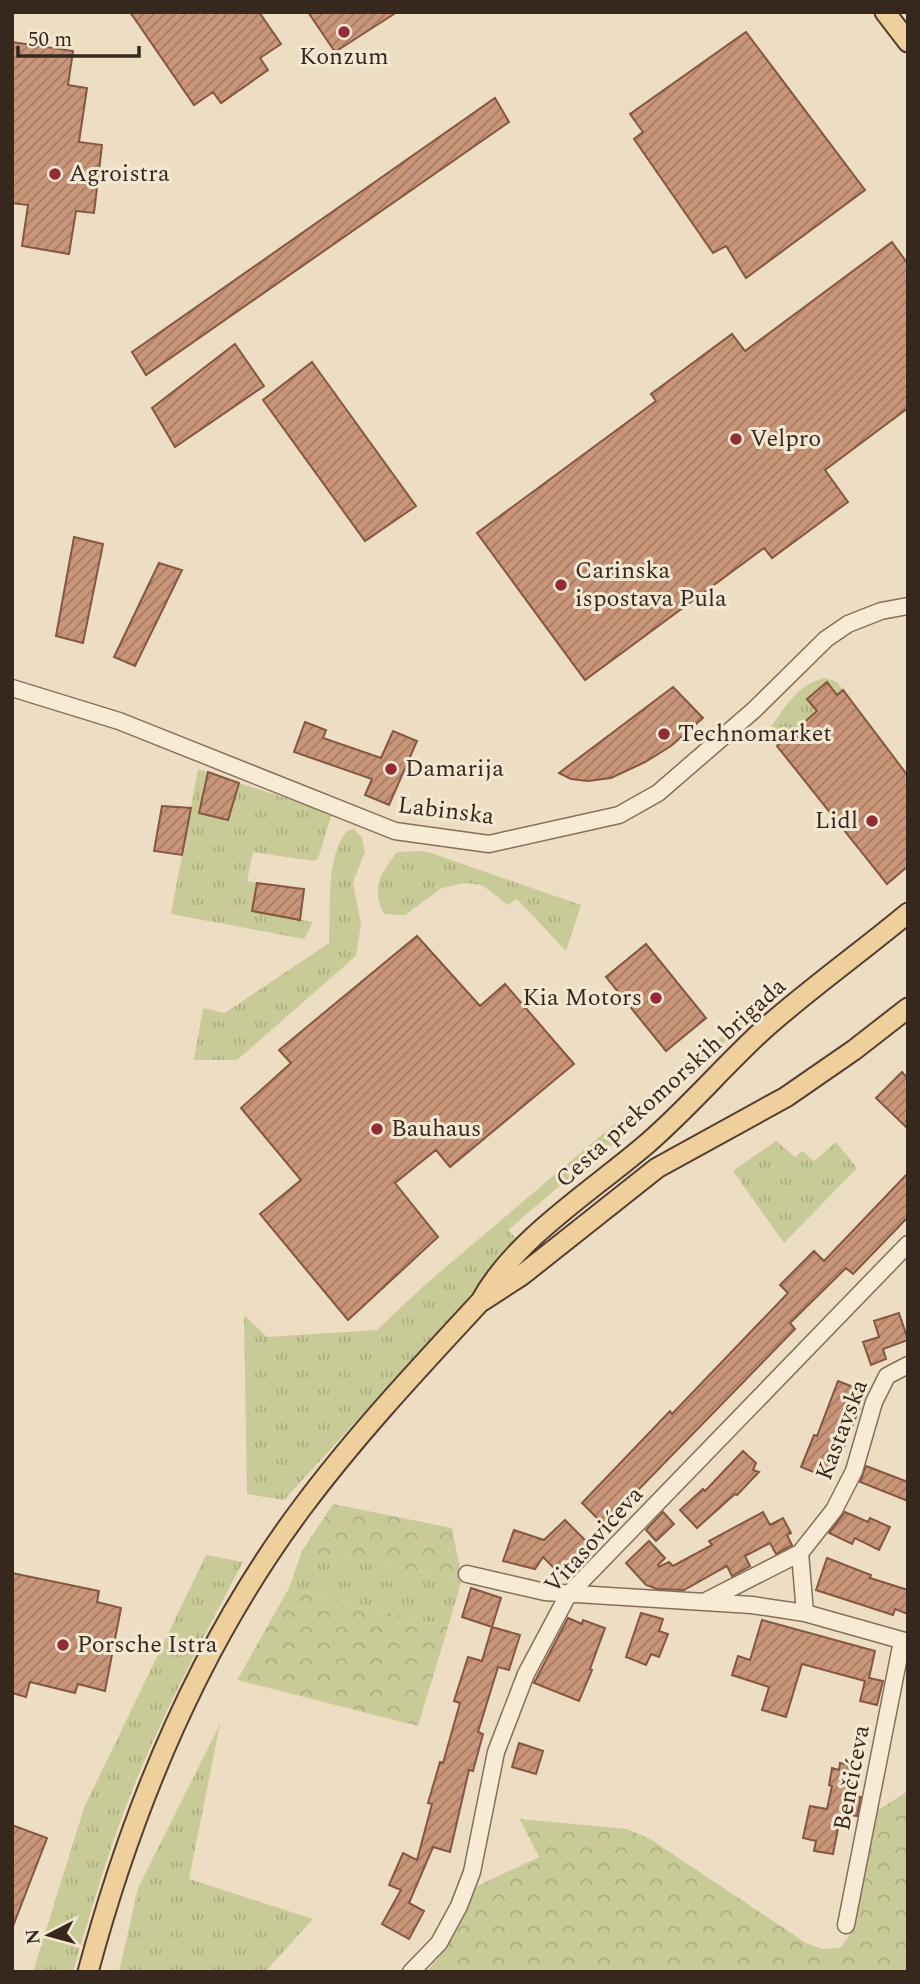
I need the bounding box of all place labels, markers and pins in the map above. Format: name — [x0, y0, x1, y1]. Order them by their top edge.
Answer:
marker: Konzum — [336, 24, 352, 40]
place label: Konzum — [299, 39, 389, 75]
place label: Agroistra — [69, 156, 170, 192]
marker: Agroistra — [47, 166, 63, 182]
place label: Velpro — [750, 421, 821, 457]
marker: Velpro — [728, 431, 744, 447]
place label: Carinska ispostava Pula — [575, 553, 727, 617]
marker: Carinska ispostava Pula — [553, 577, 569, 593]
place label: Technomarket — [678, 716, 832, 752]
marker: Technomarket — [656, 726, 672, 742]
place label: Damarija — [405, 751, 504, 787]
marker: Damarija — [383, 761, 399, 777]
place label: Lidl — [815, 803, 858, 839]
marker: Lidl — [864, 813, 880, 829]
place label: Kia Motors — [522, 980, 642, 1016]
marker: Kia Motors — [648, 990, 664, 1006]
place label: Bauhaus — [391, 1111, 481, 1147]
marker: Bauhaus — [369, 1121, 385, 1137]
place label: Porsche Istra — [77, 1627, 218, 1663]
marker: Porsche Istra — [55, 1637, 71, 1653]

